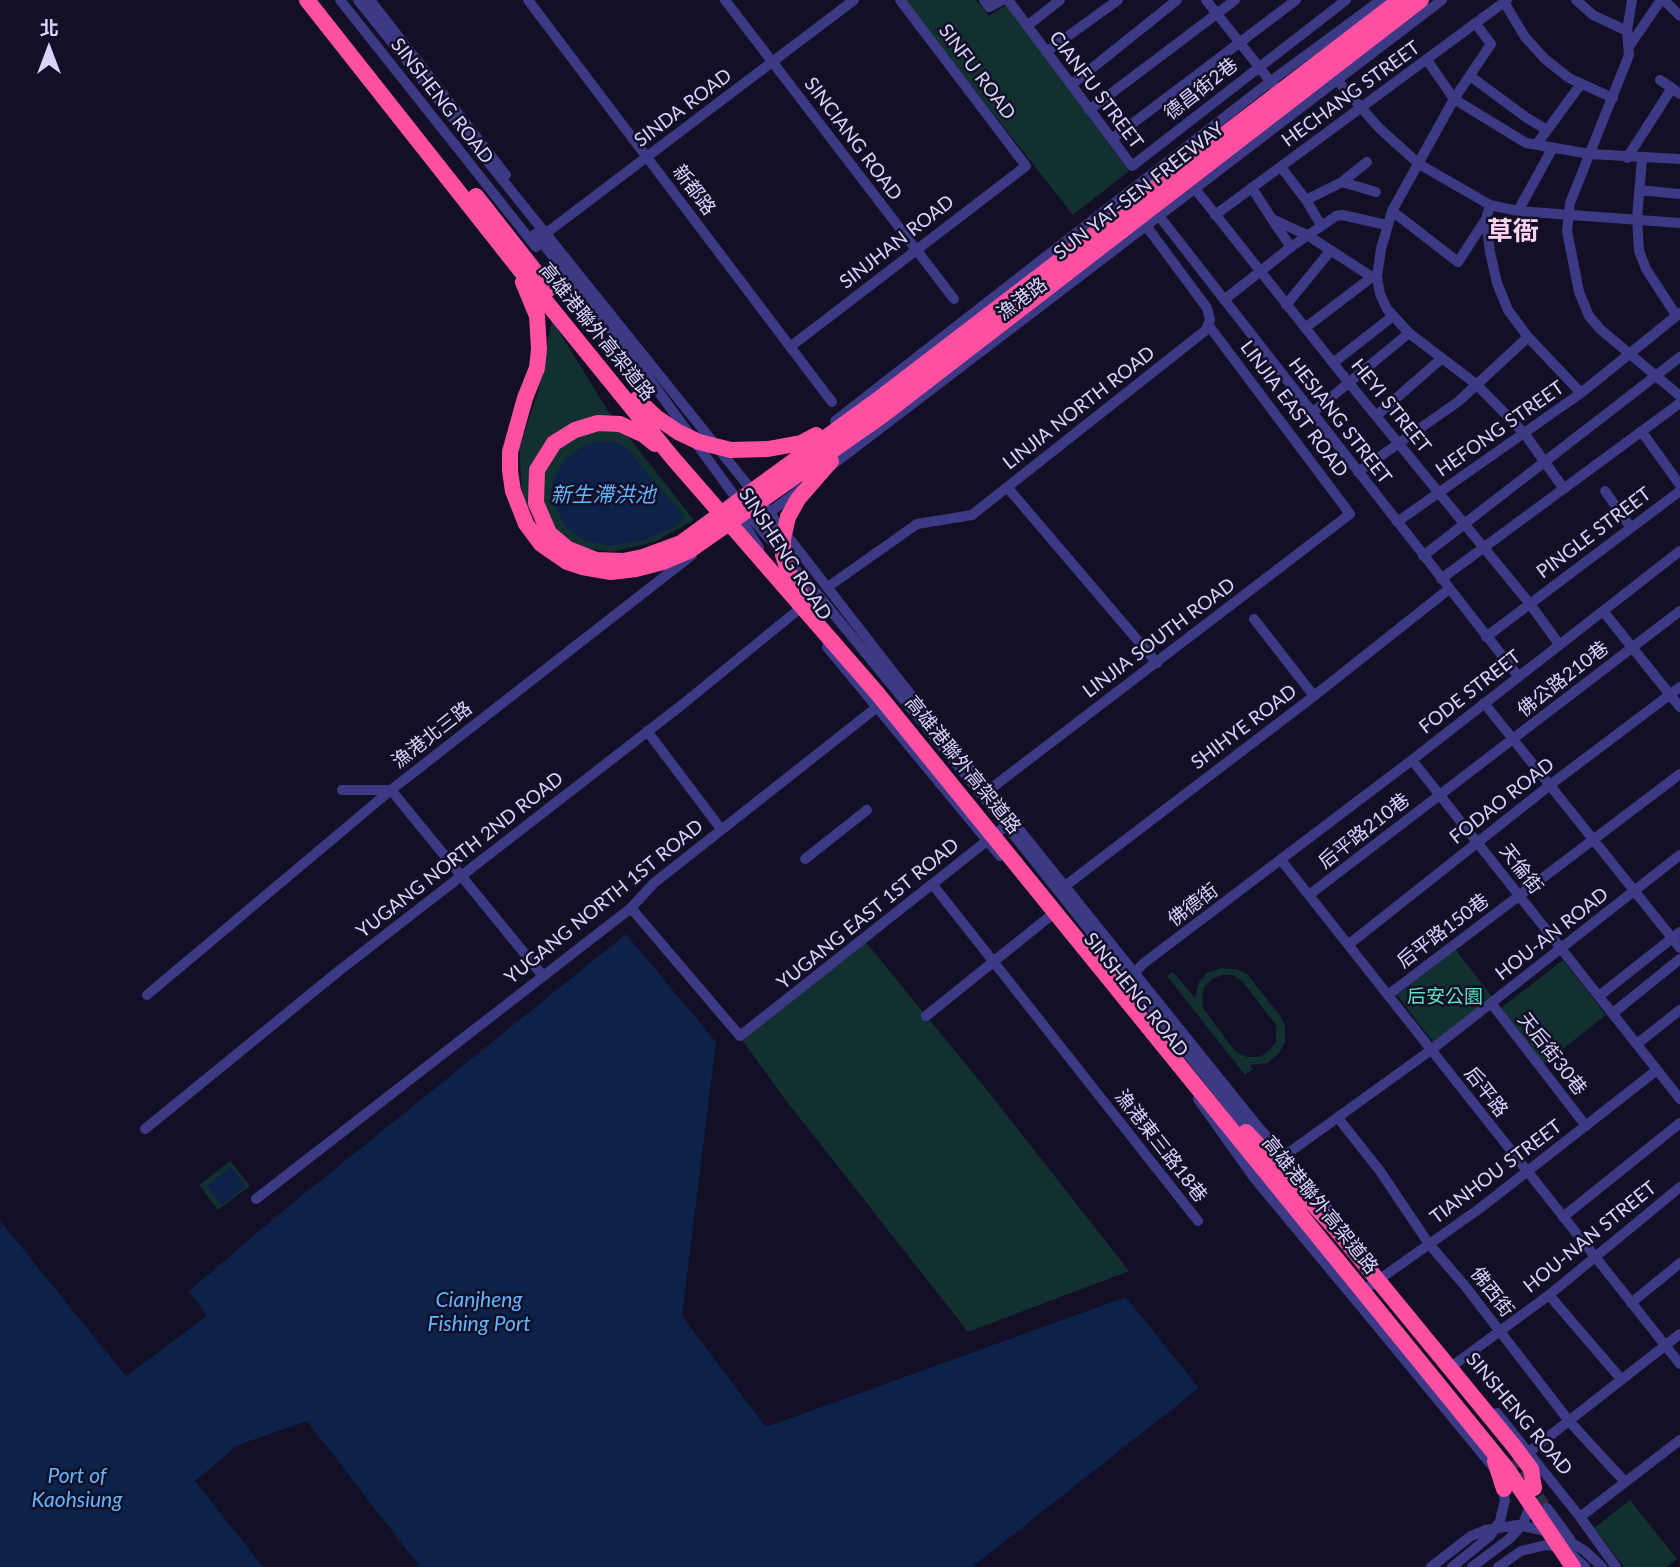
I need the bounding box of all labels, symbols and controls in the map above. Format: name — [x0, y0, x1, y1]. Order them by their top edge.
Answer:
north arrow — [14, 14, 84, 84]
text: 北 — [39, 16, 59, 39]
street label: SINFU ROAD — [934, 20, 1020, 124]
street label: CIANFU STREET — [1044, 27, 1148, 153]
street label: SINSHENG ROAD — [386, 34, 498, 168]
street label: HECHANG STREET — [1278, 36, 1424, 152]
street label: 德昌街2巷 — [1160, 53, 1242, 125]
street label: SINDA ROAD — [630, 64, 736, 152]
street label: SINCIANG ROAD — [799, 73, 907, 205]
street label: SUN YAT-SEN FREEWAY — [1049, 117, 1229, 265]
street label: 新都路 — [668, 160, 720, 220]
street label: SINJHAN ROAD — [835, 190, 959, 294]
district label: 草衙 — [1487, 216, 1539, 248]
street label: 高雄港聯外高架道路 — [534, 258, 660, 406]
street label: 漁港路 — [992, 273, 1052, 325]
street label: LINJIA EAST ROAD — [1235, 336, 1353, 482]
street label: LINJIA NORTH ROAD — [999, 342, 1159, 474]
street label: HESIANG STREET — [1284, 353, 1396, 489]
street label: HEYI STREET — [1346, 354, 1436, 458]
street label: HEFONG STREET — [1432, 376, 1568, 482]
water label: 新生滯洪池 — [551, 482, 655, 508]
street label: PINGLE STREET — [1532, 483, 1656, 583]
street label: SINSHENG ROAD — [734, 484, 836, 624]
street label: LINJIA SOUTH ROAD — [1078, 573, 1240, 703]
street label: 佛公路210巷 — [1513, 636, 1613, 722]
street label: FODE STREET — [1415, 645, 1525, 739]
street label: SHIHYE ROAD — [1187, 680, 1301, 774]
street label: 高雄港聯外高架道路 — [900, 691, 1026, 839]
street label: 漁港北三路 — [388, 697, 476, 773]
street label: FODAO ROAD — [1445, 753, 1559, 849]
street label: YUGANG NORTH 2ND ROAD — [352, 767, 568, 943]
street label: 后平路210巷 — [1314, 788, 1414, 874]
street label: YUGANG NORTH 1ST ROAD — [500, 815, 708, 989]
street label: YUGANG EAST 1ST ROAD — [773, 834, 963, 994]
street label: 天倫街 — [1494, 840, 1548, 898]
street label: 佛德街 — [1163, 879, 1223, 931]
street label: HOU-AN ROAD — [1491, 883, 1613, 985]
street label: 后平路150巷 — [1393, 889, 1493, 973]
street label: SINSHENG ROAD — [1079, 928, 1193, 1062]
park label: 后安公園 — [1407, 986, 1483, 1008]
street label: 天后街30巷 — [1513, 1008, 1591, 1100]
street label: 后平路 — [1459, 1063, 1513, 1121]
street label: 漁港東三路18巷 — [1110, 1085, 1212, 1207]
street label: TIANHOU STREET — [1426, 1115, 1566, 1229]
street label: 高雄港聯外高架道路 — [1257, 1131, 1383, 1279]
street label: HOU-NAN STREET — [1519, 1177, 1661, 1297]
street label: 佛西街 — [1465, 1263, 1519, 1321]
water label: Cianjheng Fishing Port — [427, 1287, 531, 1337]
street label: SINSHENG ROAD — [1461, 1348, 1577, 1480]
water label: Port of Kaohsiung — [32, 1463, 122, 1513]

